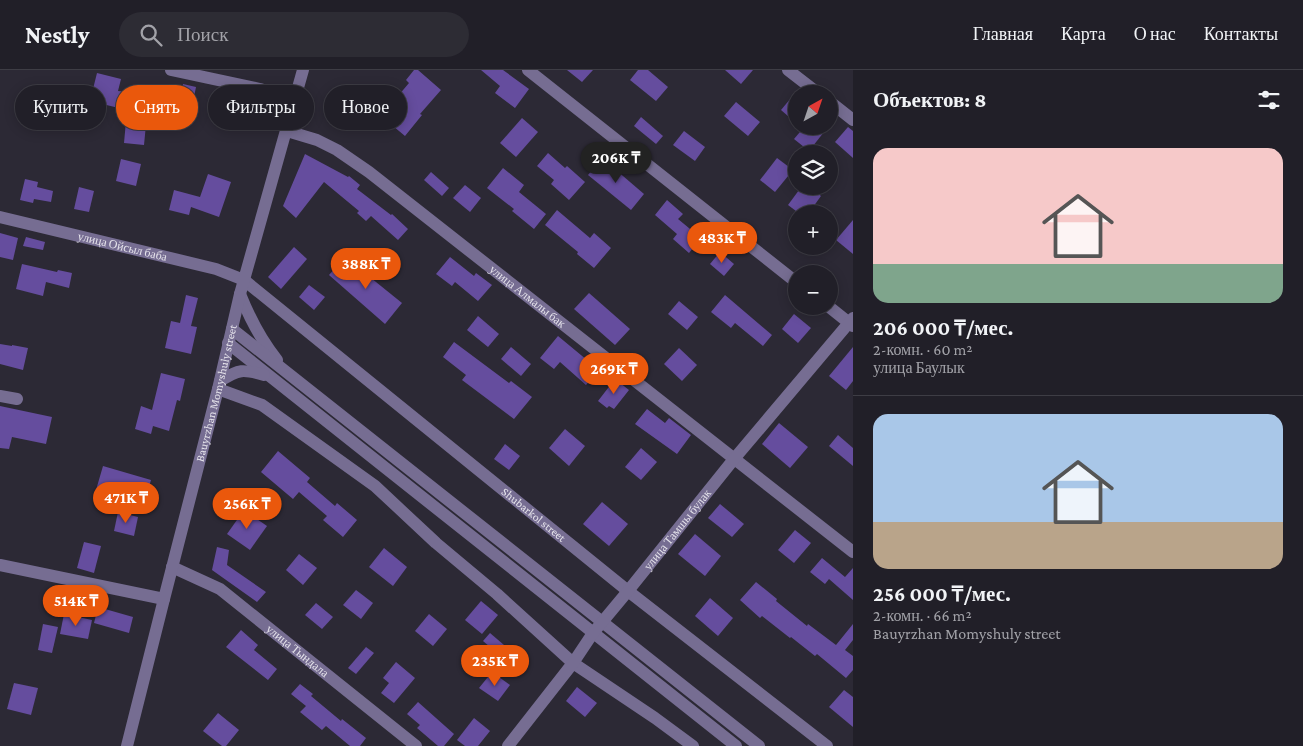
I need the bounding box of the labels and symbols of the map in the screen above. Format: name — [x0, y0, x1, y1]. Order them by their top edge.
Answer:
north arrow — [788, 85, 838, 135]
pin: 206K ₸ — [575, 142, 657, 184]
pin: 483K ₸ — [681, 222, 763, 264]
street label: улица Ойсыл баба — [76, 229, 169, 264]
pin: 388K ₸ — [325, 248, 407, 290]
street label: улица Алмалы бак — [487, 262, 569, 331]
street label: Bauyrzhan Momyshuly street — [193, 322, 240, 463]
pin: 269K ₸ — [573, 352, 655, 395]
pin: 471K ₸ — [85, 482, 167, 524]
street label: Shubarkol street — [499, 484, 569, 545]
street label: улица Тамшы булак — [641, 486, 714, 573]
pin: 256K ₸ — [206, 488, 288, 530]
pin: 514K ₸ — [35, 584, 117, 627]
street label: улица Тындала — [263, 622, 332, 681]
pin: 235K ₸ — [454, 644, 536, 687]

